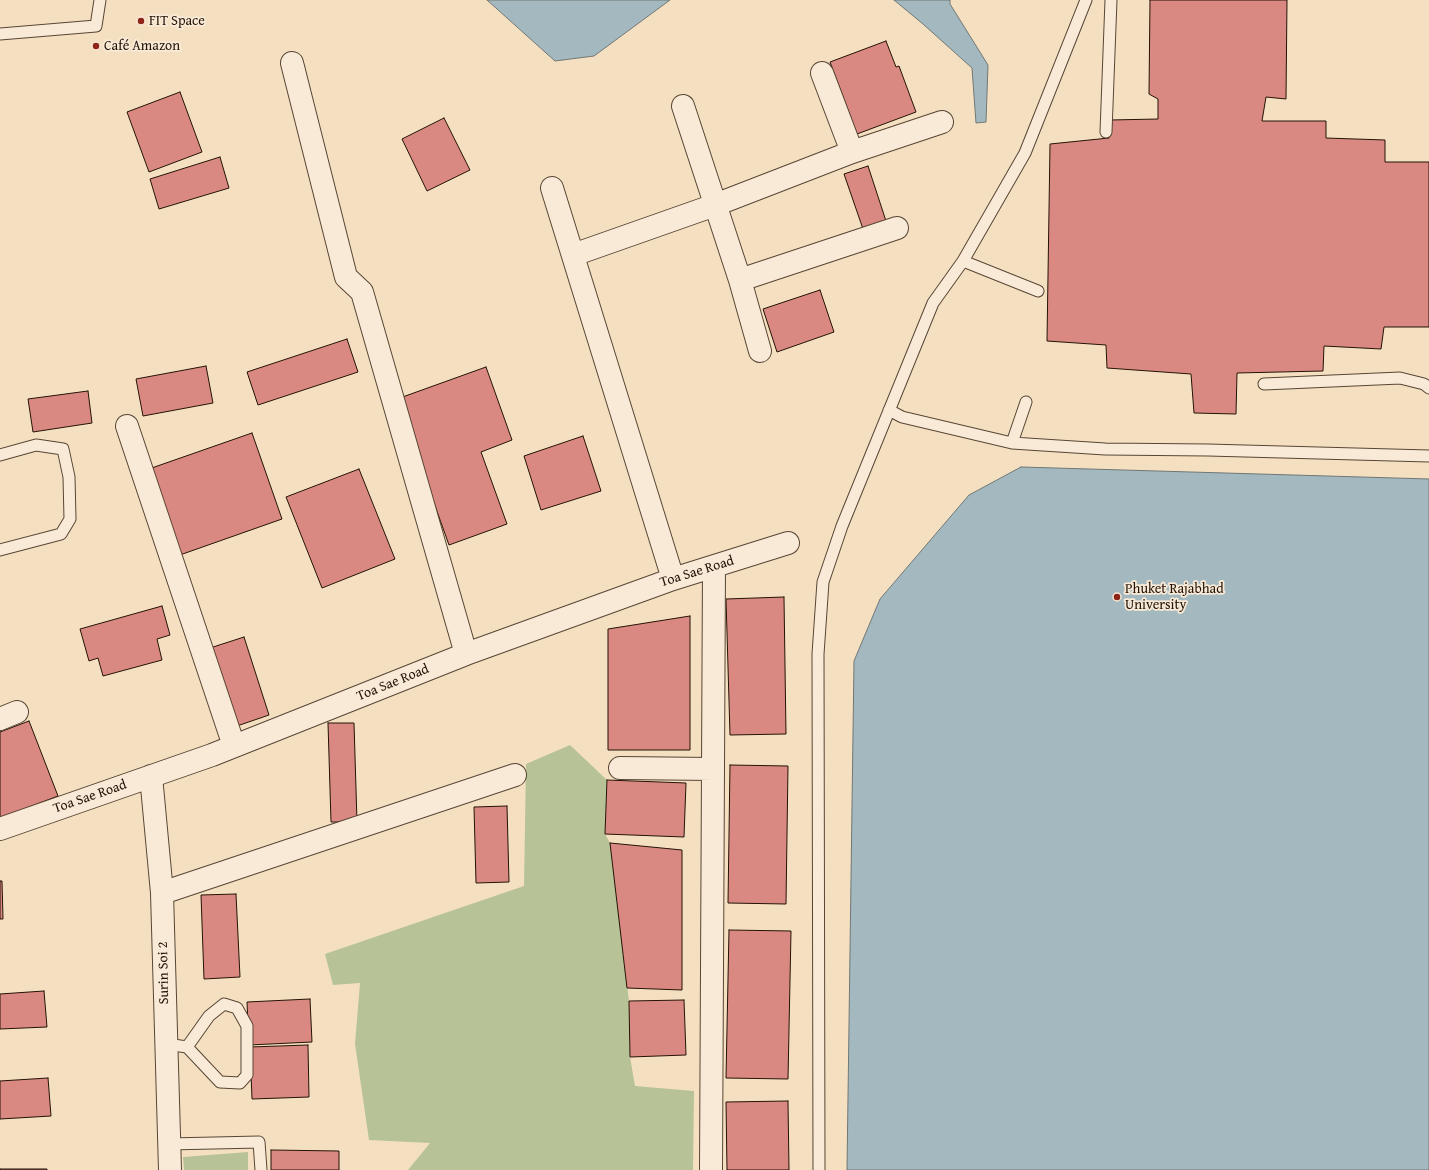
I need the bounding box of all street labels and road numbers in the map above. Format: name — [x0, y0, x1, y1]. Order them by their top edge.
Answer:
street label: Toa Sae Road — [658, 553, 736, 591]
street label: Toa Sae Road — [354, 661, 432, 705]
street label: Toa Sae Road — [51, 777, 129, 817]
street label: Surin Soi 2 — [155, 941, 173, 1005]

